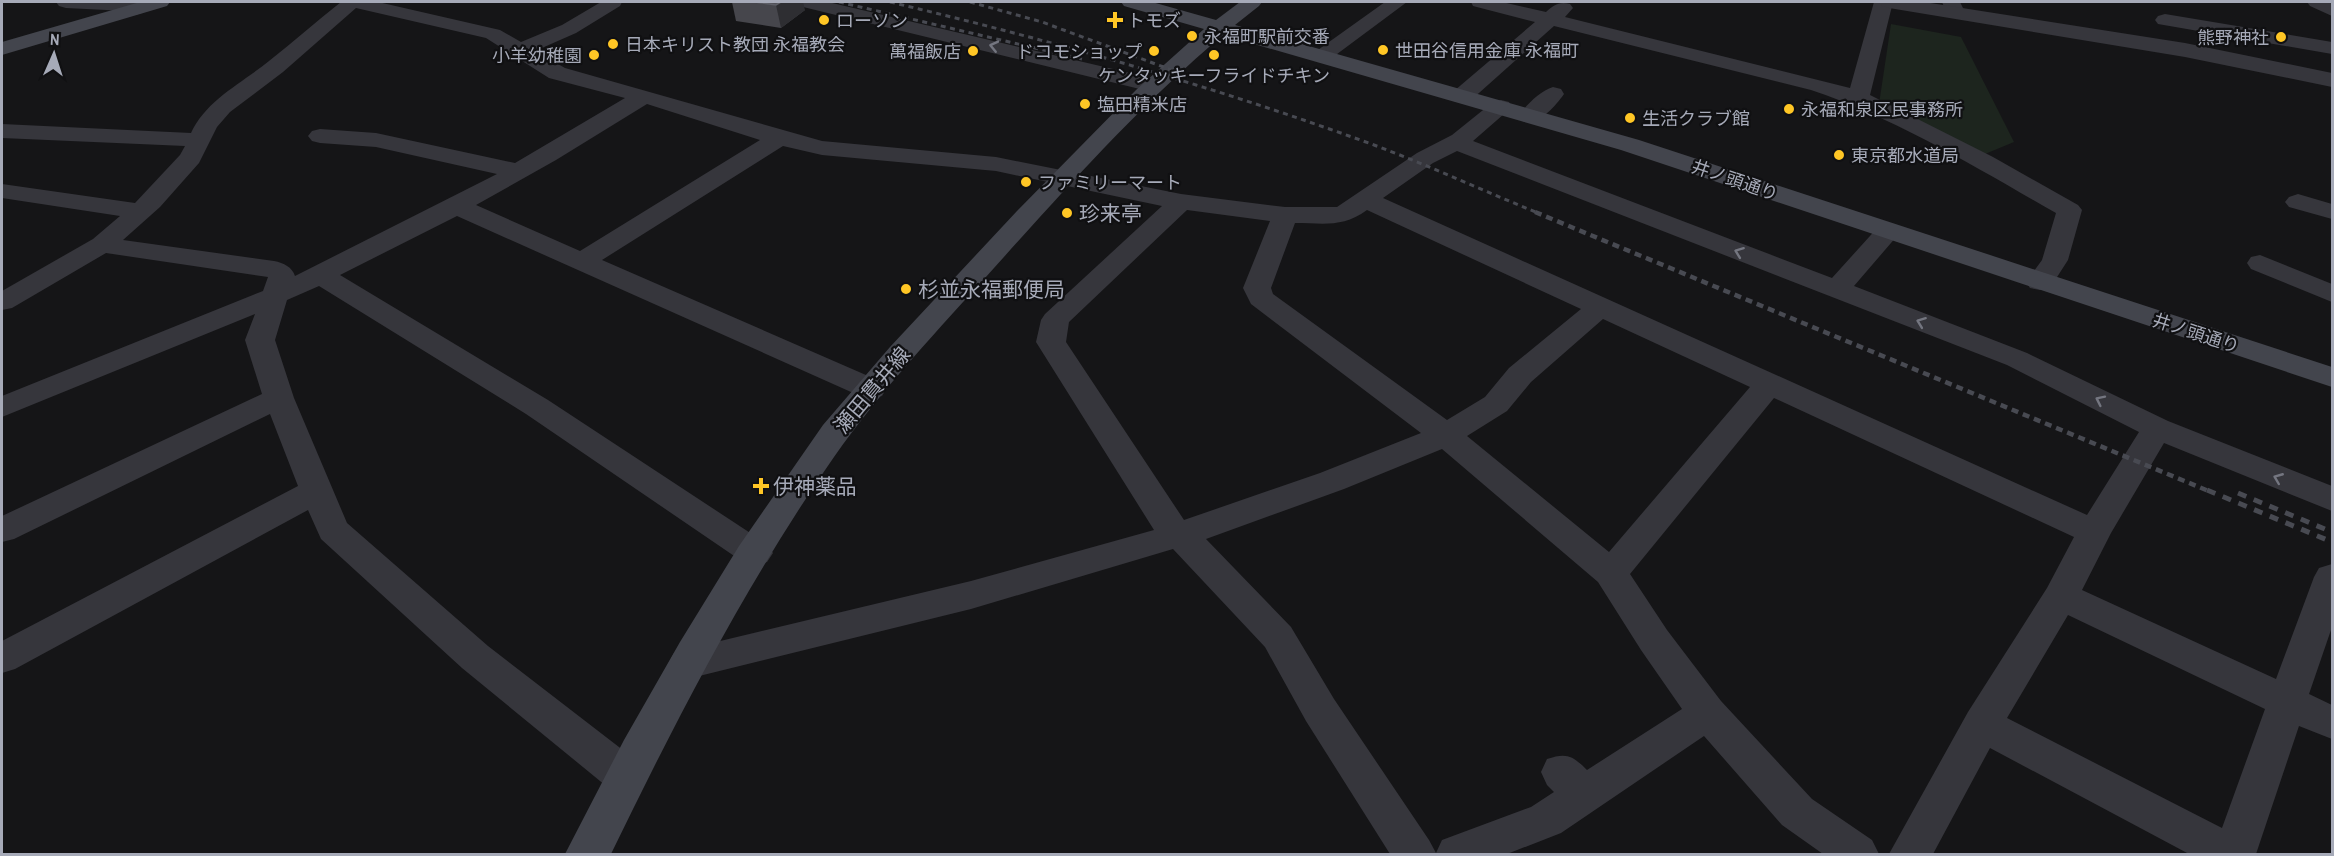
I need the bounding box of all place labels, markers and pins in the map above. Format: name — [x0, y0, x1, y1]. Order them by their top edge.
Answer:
place label: ローソン — [836, 8, 908, 33]
place label: トモズ — [1127, 8, 1181, 33]
marker: ローソン — [817, 13, 831, 27]
marker: トモズ — [1108, 13, 1122, 27]
place label: 永福町駅前交番 — [1204, 24, 1330, 49]
place label: 熊野神社 — [2197, 25, 2269, 50]
marker: 永福町駅前交番 — [1185, 29, 1199, 43]
marker: 熊野神社 — [2274, 30, 2288, 44]
place label: 日本キリスト教団 永福教会 — [625, 32, 845, 57]
marker: 日本キリスト教団 永福教会 — [606, 37, 620, 51]
place label: 世田谷信用金庫 永福町 — [1395, 38, 1579, 63]
place label: 萬福飯店 — [889, 39, 961, 64]
place label: ドコモショップ — [1016, 39, 1142, 64]
place label: 小羊幼稚園 — [492, 43, 582, 68]
marker: 世田谷信用金庫 永福町 — [1376, 43, 1390, 57]
marker: 萬福飯店 — [966, 44, 980, 58]
marker: ドコモショップ — [1147, 44, 1161, 58]
marker: 小羊幼稚園 — [587, 48, 601, 62]
marker: ケンタッキーフライドチキン — [1207, 48, 1221, 62]
place label: ケンタッキーフライドチキン — [1098, 63, 1330, 88]
place label: 塩田精米店 — [1097, 92, 1187, 117]
marker: 塩田精米店 — [1078, 97, 1092, 111]
place label: 永福和泉区民事務所 — [1801, 97, 1963, 122]
marker: 永福和泉区民事務所 — [1782, 102, 1796, 116]
place label: 生活クラブ館 — [1642, 106, 1750, 131]
marker: 生活クラブ館 — [1623, 111, 1637, 125]
place label: 東京都水道局 — [1851, 143, 1959, 168]
marker: 東京都水道局 — [1832, 148, 1846, 162]
place label: ファミリーマート — [1038, 170, 1182, 195]
marker: ファミリーマート — [1019, 175, 1033, 189]
place label: 珍来亭 — [1079, 199, 1142, 228]
marker: 珍来亭 — [1060, 206, 1074, 220]
place label: 杉並永福郵便局 — [918, 275, 1065, 304]
marker: 杉並永福郵便局 — [899, 282, 913, 296]
place label: 伊神薬品 — [773, 472, 857, 501]
marker: 伊神薬品 — [754, 479, 768, 493]

